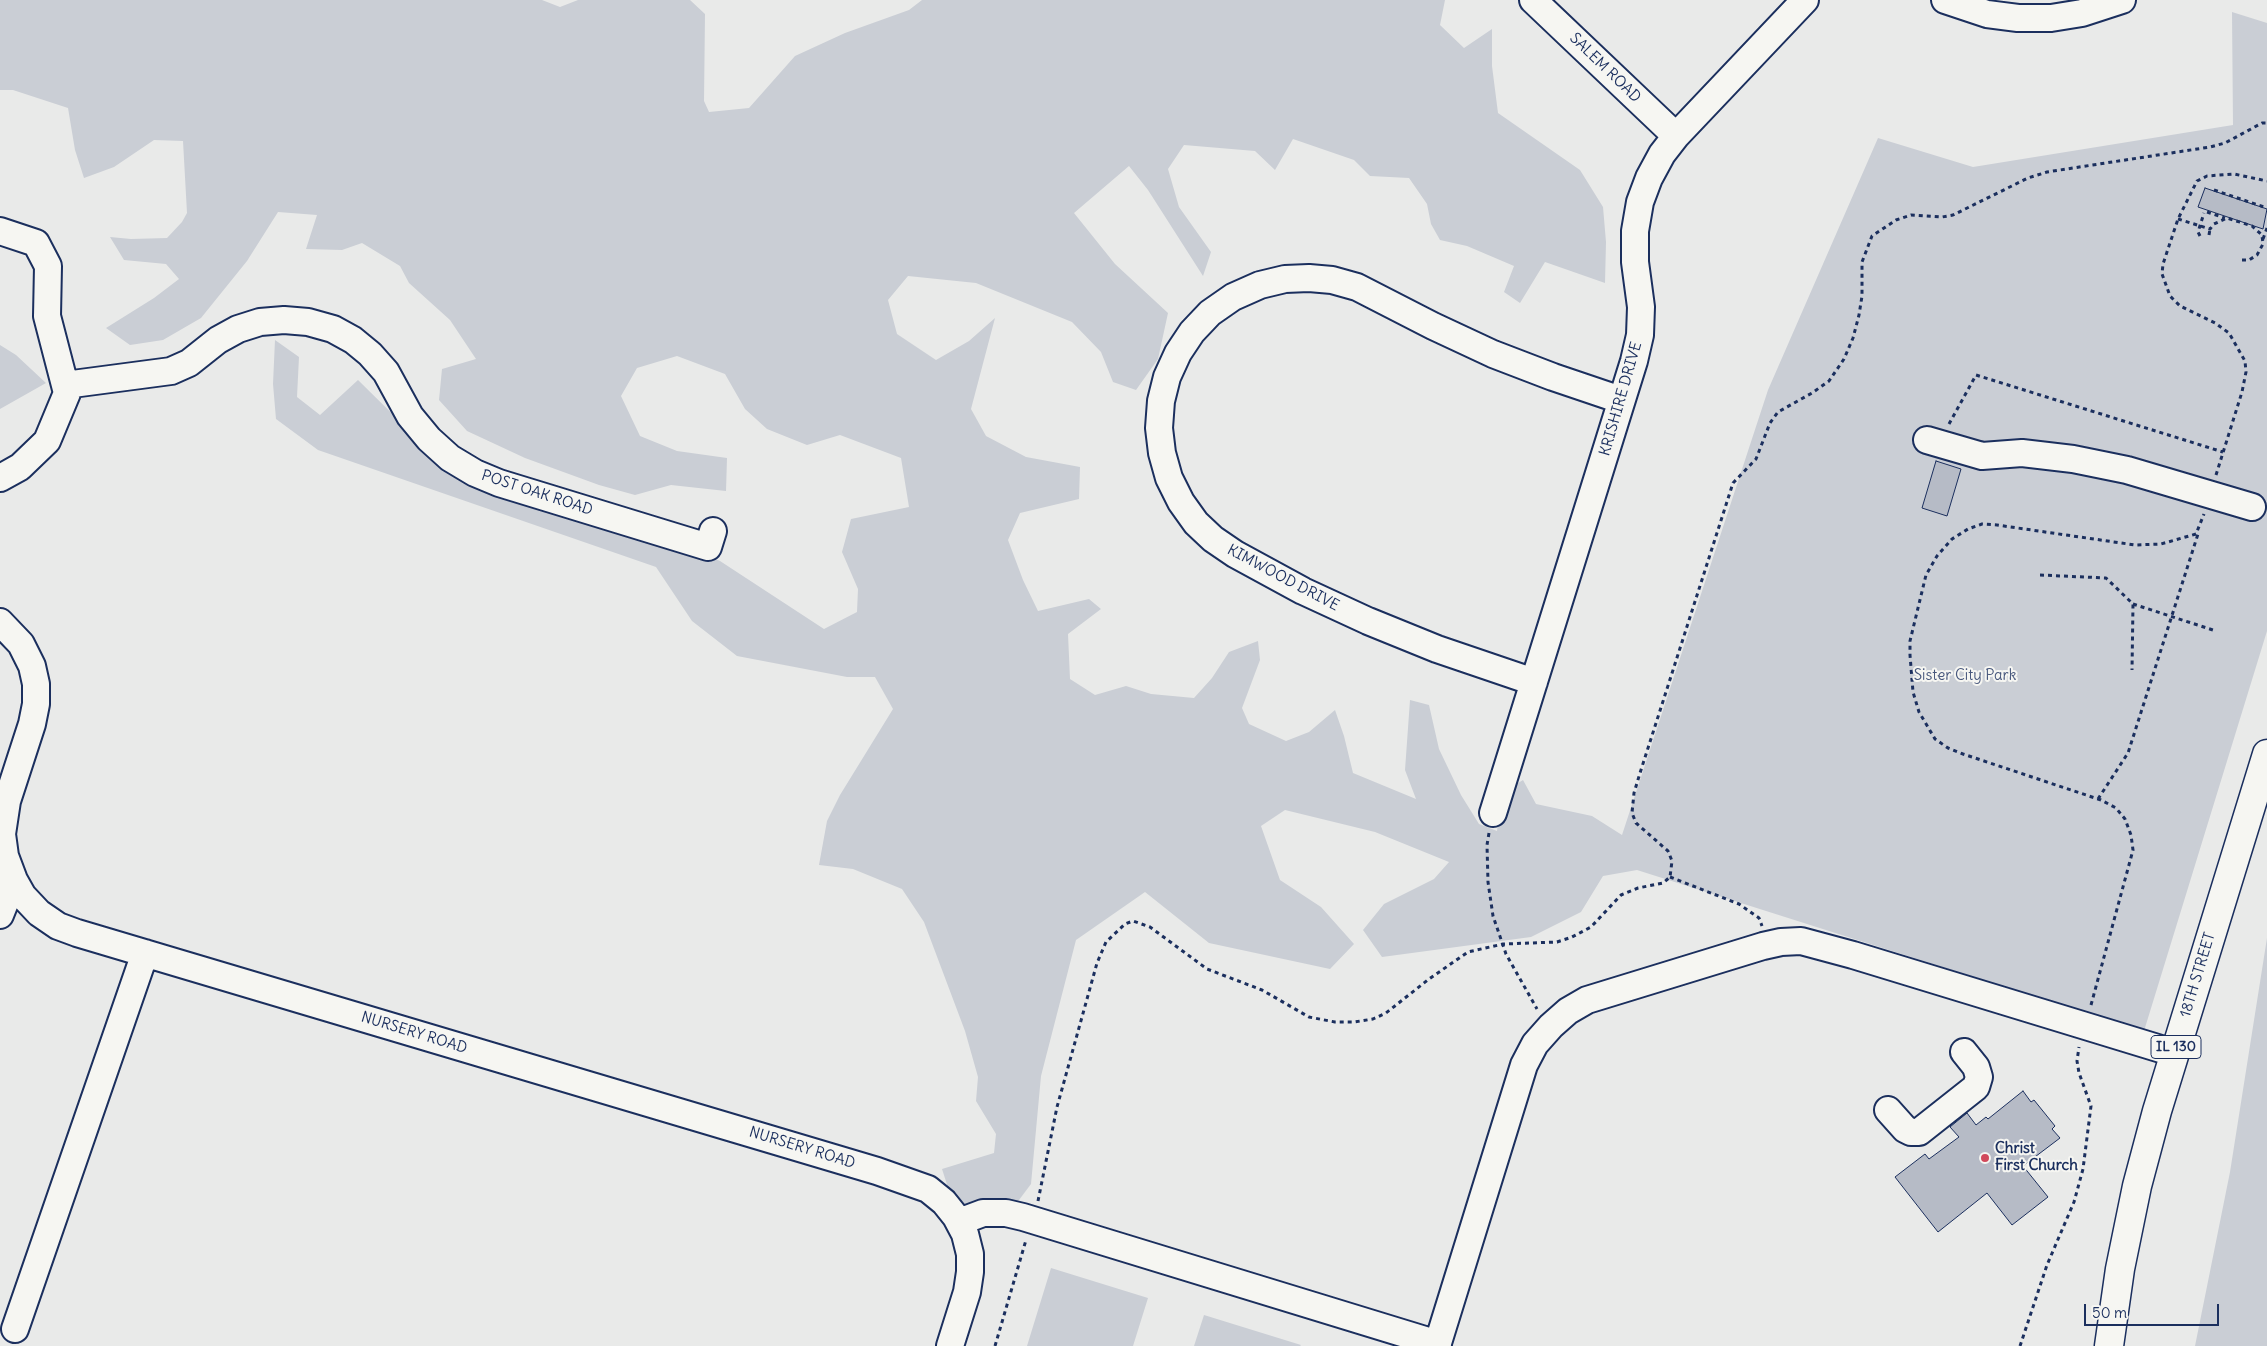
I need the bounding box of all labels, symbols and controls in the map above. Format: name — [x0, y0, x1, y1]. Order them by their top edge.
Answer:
street label: SALEM ROAD — [1566, 30, 1644, 106]
street label: KRISHIRE DRIVE — [1596, 340, 1646, 458]
street label: POST OAK ROAD — [479, 467, 595, 519]
street label: KIMWOOD DRIVE — [1224, 541, 1342, 615]
park label: Sister City Park — [1914, 667, 2016, 685]
street label: 18TH STREET — [2177, 930, 2219, 1020]
street label: NURSERY ROAD — [359, 1008, 469, 1058]
road number: IL 130 — [2151, 1036, 2201, 1058]
street label: NURSERY ROAD — [747, 1123, 857, 1173]
place label: Christ First Church — [1995, 1140, 2078, 1175]
marker: Christ First Church — [1979, 1152, 1991, 1164]
scale bar — [2087, 1294, 2222, 1326]
text: 50 m — [2092, 1303, 2127, 1322]

